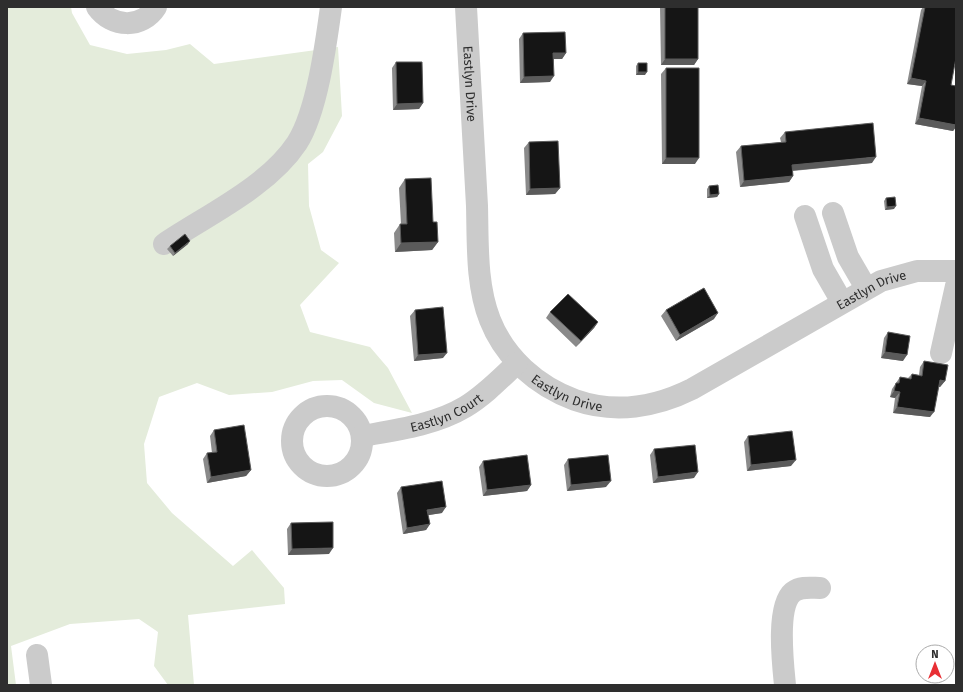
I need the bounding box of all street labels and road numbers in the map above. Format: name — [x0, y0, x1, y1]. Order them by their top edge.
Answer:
street label: Eastlyn Drive — [461, 45, 480, 122]
street label: Eastlyn Drive — [834, 267, 908, 313]
street label: Eastlyn Drive — [529, 371, 604, 414]
street label: Eastlyn Court — [409, 390, 486, 434]

